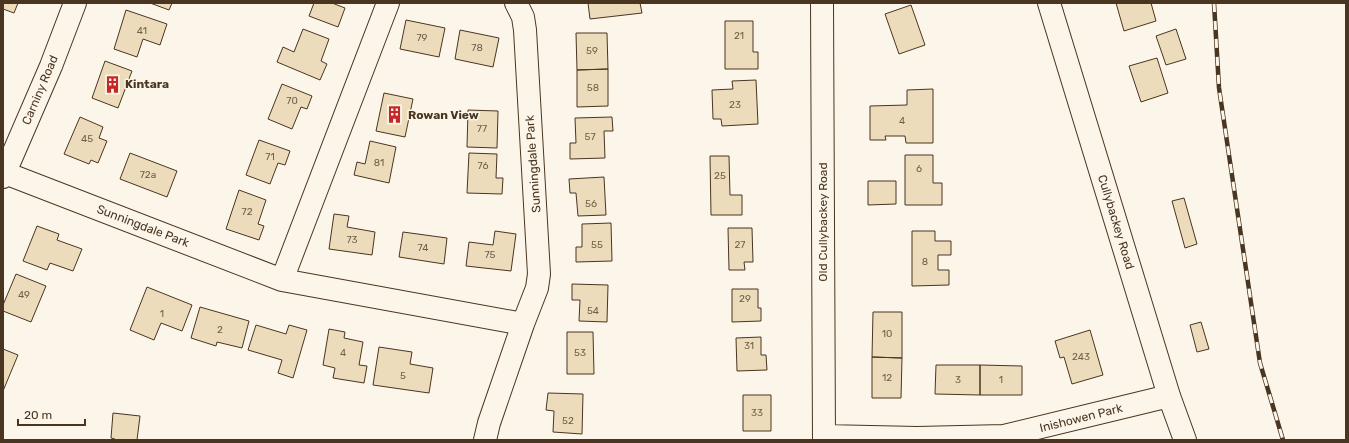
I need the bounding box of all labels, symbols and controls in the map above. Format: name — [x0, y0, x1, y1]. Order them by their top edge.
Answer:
house number: 41 — [137, 25, 147, 37]
house number: 21 — [734, 30, 744, 42]
house number: 79 — [416, 32, 428, 44]
house number: 78 — [471, 42, 483, 54]
house number: 59 — [586, 45, 598, 57]
street label: Carniny Road — [19, 53, 61, 127]
building icon: Kintara — [102, 74, 122, 94]
place label: Kintara — [125, 77, 169, 91]
house number: 58 — [587, 82, 599, 94]
house number: 70 — [286, 95, 298, 107]
house number: 23 — [729, 99, 741, 111]
building icon: Rowan View — [385, 105, 405, 125]
place label: Rowan View — [408, 108, 479, 122]
street label: Sunningdale Park — [523, 114, 543, 213]
house number: 4 — [899, 115, 905, 127]
house number: 77 — [477, 123, 487, 135]
house number: 57 — [584, 131, 596, 143]
house number: 45 — [81, 133, 93, 145]
house number: 71 — [265, 151, 275, 163]
house number: 81 — [374, 157, 384, 169]
house number: 76 — [478, 160, 488, 172]
street label: Old Cullybackey Road — [816, 162, 830, 282]
house number: 6 — [916, 163, 922, 175]
house number: 72a — [140, 169, 156, 181]
house number: 25 — [714, 170, 726, 182]
street label: Cullybackey Road — [1095, 173, 1137, 271]
house number: 56 — [585, 198, 597, 210]
street label: Sunningdale Park — [95, 202, 192, 250]
house number: 72 — [242, 206, 253, 218]
house number: 73 — [346, 234, 358, 246]
house number: 55 — [591, 239, 603, 251]
house number: 27 — [735, 239, 746, 251]
house number: 74 — [418, 242, 429, 254]
house number: 75 — [484, 249, 496, 261]
house number: 8 — [922, 256, 928, 268]
house number: 49 — [18, 289, 30, 301]
house number: 29 — [739, 293, 751, 305]
house number: 54 — [587, 305, 599, 317]
house number: 1 — [160, 308, 164, 320]
house number: 2 — [217, 324, 223, 336]
house number: 10 — [882, 328, 892, 340]
house number: 31 — [744, 340, 754, 352]
house number: 4 — [340, 347, 346, 359]
house number: 53 — [574, 347, 586, 359]
house number: 243 — [1072, 351, 1090, 363]
house number: 5 — [400, 370, 406, 382]
house number: 12 — [882, 372, 892, 384]
house number: 3 — [955, 374, 961, 386]
house number: 1 — [999, 374, 1003, 386]
scale bar — [18, 401, 85, 427]
street label: Inishowen Park — [1038, 401, 1125, 435]
house number: 33 — [751, 407, 763, 419]
text: 20 m — [24, 408, 52, 422]
house number: 52 — [562, 415, 574, 427]

